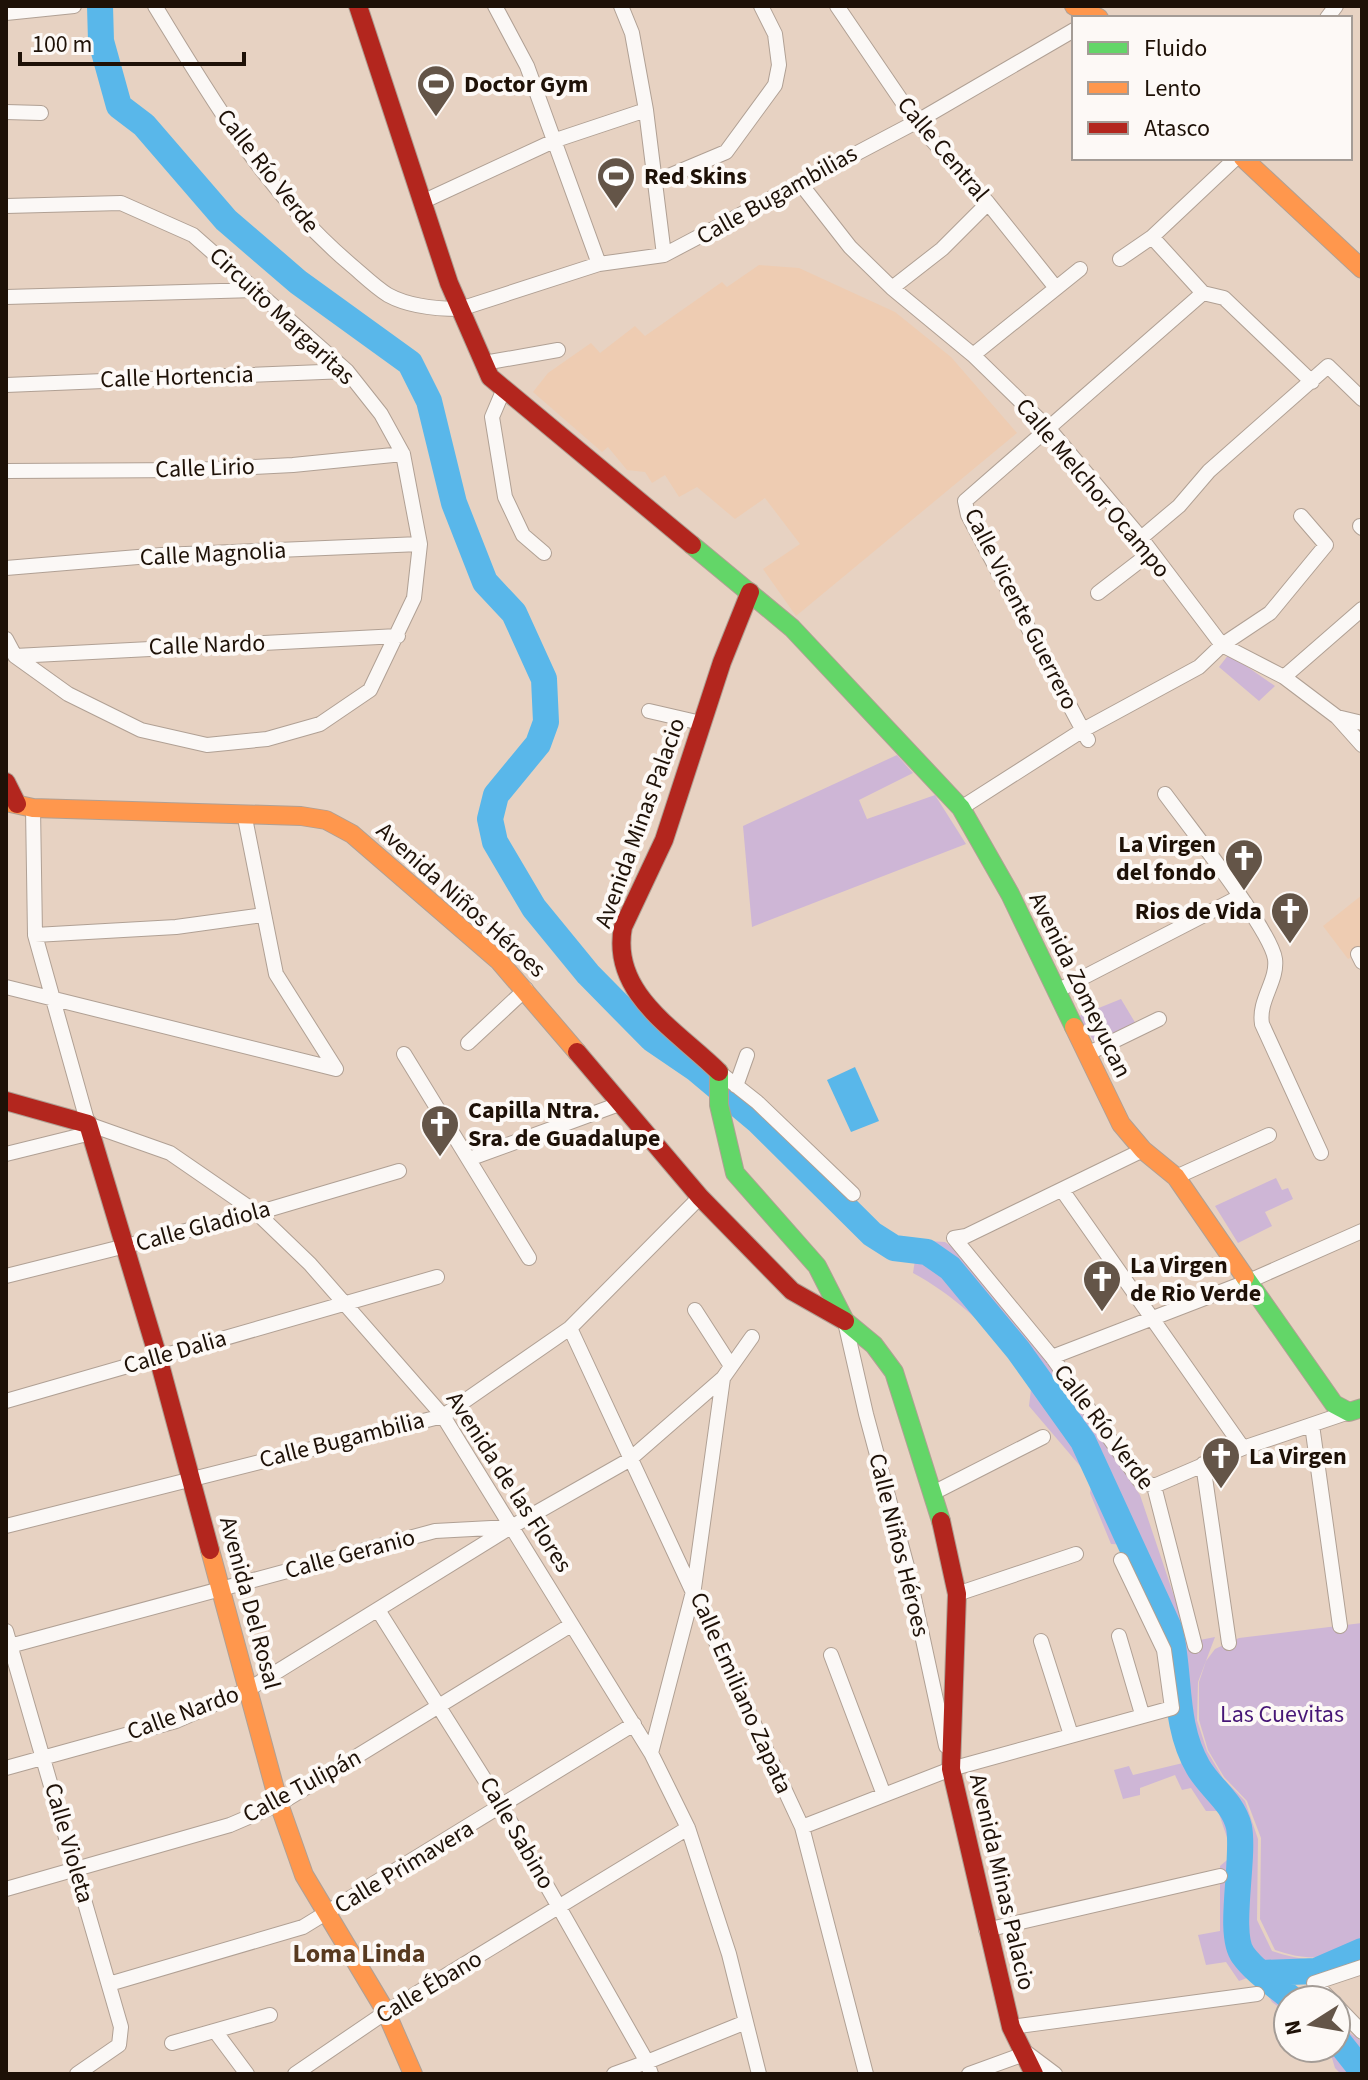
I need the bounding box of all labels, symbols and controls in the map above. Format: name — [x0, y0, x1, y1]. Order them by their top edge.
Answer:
scale bar — [20, 16, 244, 66]
legend — [1072, 16, 1352, 160]
text: 100 m — [32, 27, 92, 62]
text: Fluido — [1144, 31, 1207, 66]
sports icon: Doctor Gym — [415, 63, 457, 118]
place label: Doctor Gym — [464, 67, 588, 102]
text: Lento — [1144, 71, 1201, 106]
street label: Calle Central — [889, 89, 997, 209]
street label: Calle Río Verde — [208, 101, 328, 241]
text: Atasco — [1144, 111, 1210, 146]
street label: Calle Bugambilias — [690, 136, 864, 254]
sports icon: Red Skins — [595, 155, 637, 210]
place label: Red Skins — [644, 159, 747, 194]
street label: Circuito Margaritas — [201, 239, 363, 393]
street label: Calle Hortencia — [100, 357, 254, 397]
street label: Calle Melchor Ocampo — [1007, 390, 1179, 586]
street label: Calle Lirio — [155, 449, 255, 487]
street label: Calle Vicente Guerrero — [955, 502, 1087, 716]
street label: Calle Magnolia — [139, 533, 287, 575]
street label: Calle Nardo — [148, 625, 266, 665]
street label: Avenida Minas Palacio — [586, 713, 694, 933]
street label: Avenida Niños Héroes — [368, 814, 554, 986]
place label: La Virgen del fondo — [1116, 827, 1216, 890]
church icon: La Virgen del fondo — [1223, 837, 1265, 892]
street label: Avenida Zomeyucan — [1020, 886, 1140, 1084]
church icon: Rios de Vida — [1269, 890, 1311, 945]
place label: Rios de Vida — [1135, 894, 1262, 929]
place label: Capilla Ntra. Sra. de Guadalupe — [468, 1093, 661, 1156]
church icon: Capilla Ntra. Sra. de Guadalupe — [419, 1103, 461, 1158]
street label: Calle Gladiola — [132, 1191, 274, 1261]
place label: La Virgen de Rio Verde — [1130, 1248, 1261, 1311]
church icon: La Virgen de Rio Verde — [1081, 1258, 1123, 1313]
street label: Calle Dalia — [119, 1321, 231, 1383]
street label: Calle Río Verde — [1045, 1357, 1163, 1497]
street label: Avenida de las Flores — [437, 1385, 581, 1579]
street label: Calle Bugambilia — [256, 1403, 428, 1477]
church icon: La Virgen — [1200, 1435, 1242, 1490]
place label: La Virgen — [1249, 1439, 1347, 1474]
street label: Calle Niños Héroes — [859, 1450, 939, 1640]
street label: Avenida Del Rosal — [210, 1513, 290, 1693]
street label: Calle Geranio — [281, 1520, 419, 1588]
street label: Calle Emiliano Zapata — [681, 1587, 801, 1799]
street label: Calle Nardo — [122, 1677, 244, 1749]
park label: Las Cuevitas — [1220, 1697, 1344, 1732]
street label: Calle Tulipán — [236, 1740, 368, 1832]
street label: Calle Sabino — [471, 1770, 563, 1896]
street label: Avenida Minas Palacio — [960, 1770, 1044, 1994]
street label: Calle Violeta — [35, 1779, 103, 1907]
street label: Calle Primavera — [328, 1811, 480, 1923]
district label: Loma Linda — [293, 1935, 425, 1972]
street label: Calle Ébano — [369, 1941, 489, 2033]
north arrow — [1272, 1984, 1352, 2064]
text: N — [1276, 2017, 1310, 2038]

